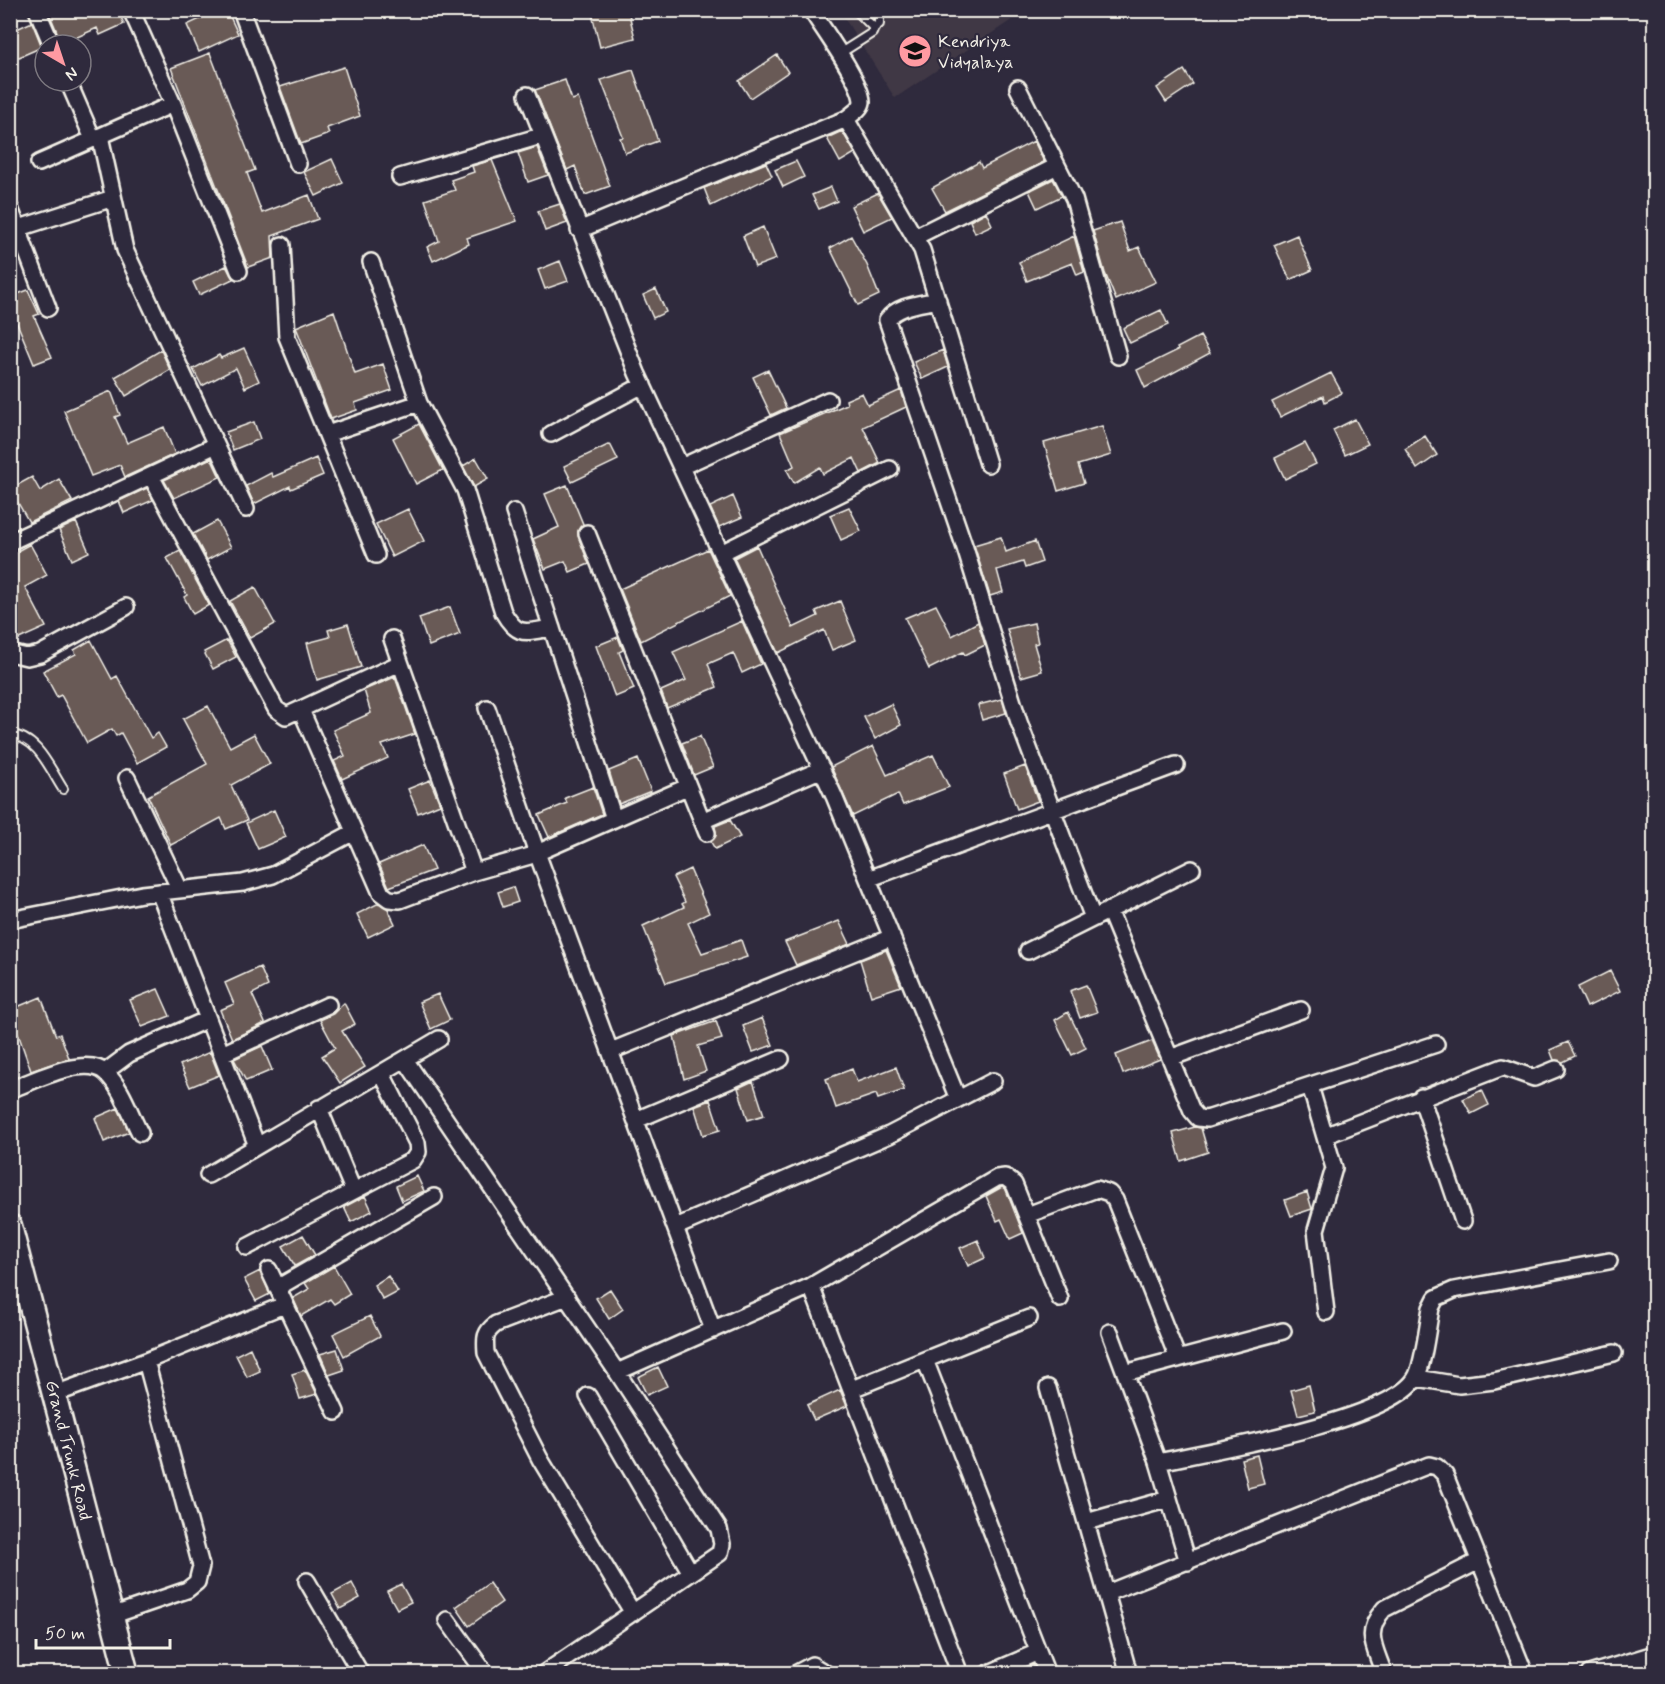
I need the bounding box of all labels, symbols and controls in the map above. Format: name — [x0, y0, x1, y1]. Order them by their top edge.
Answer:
place label: Kendriya Vidyalaya — [938, 30, 1014, 75]
north arrow — [33, 33, 93, 93]
school or university icon: Kendriya Vidyalaya — [897, 33, 933, 69]
text: N — [61, 62, 82, 85]
street label: Grand Trunk Road — [39, 1378, 97, 1523]
scale bar — [36, 1612, 170, 1650]
text: 50 m — [45, 1622, 85, 1646]

